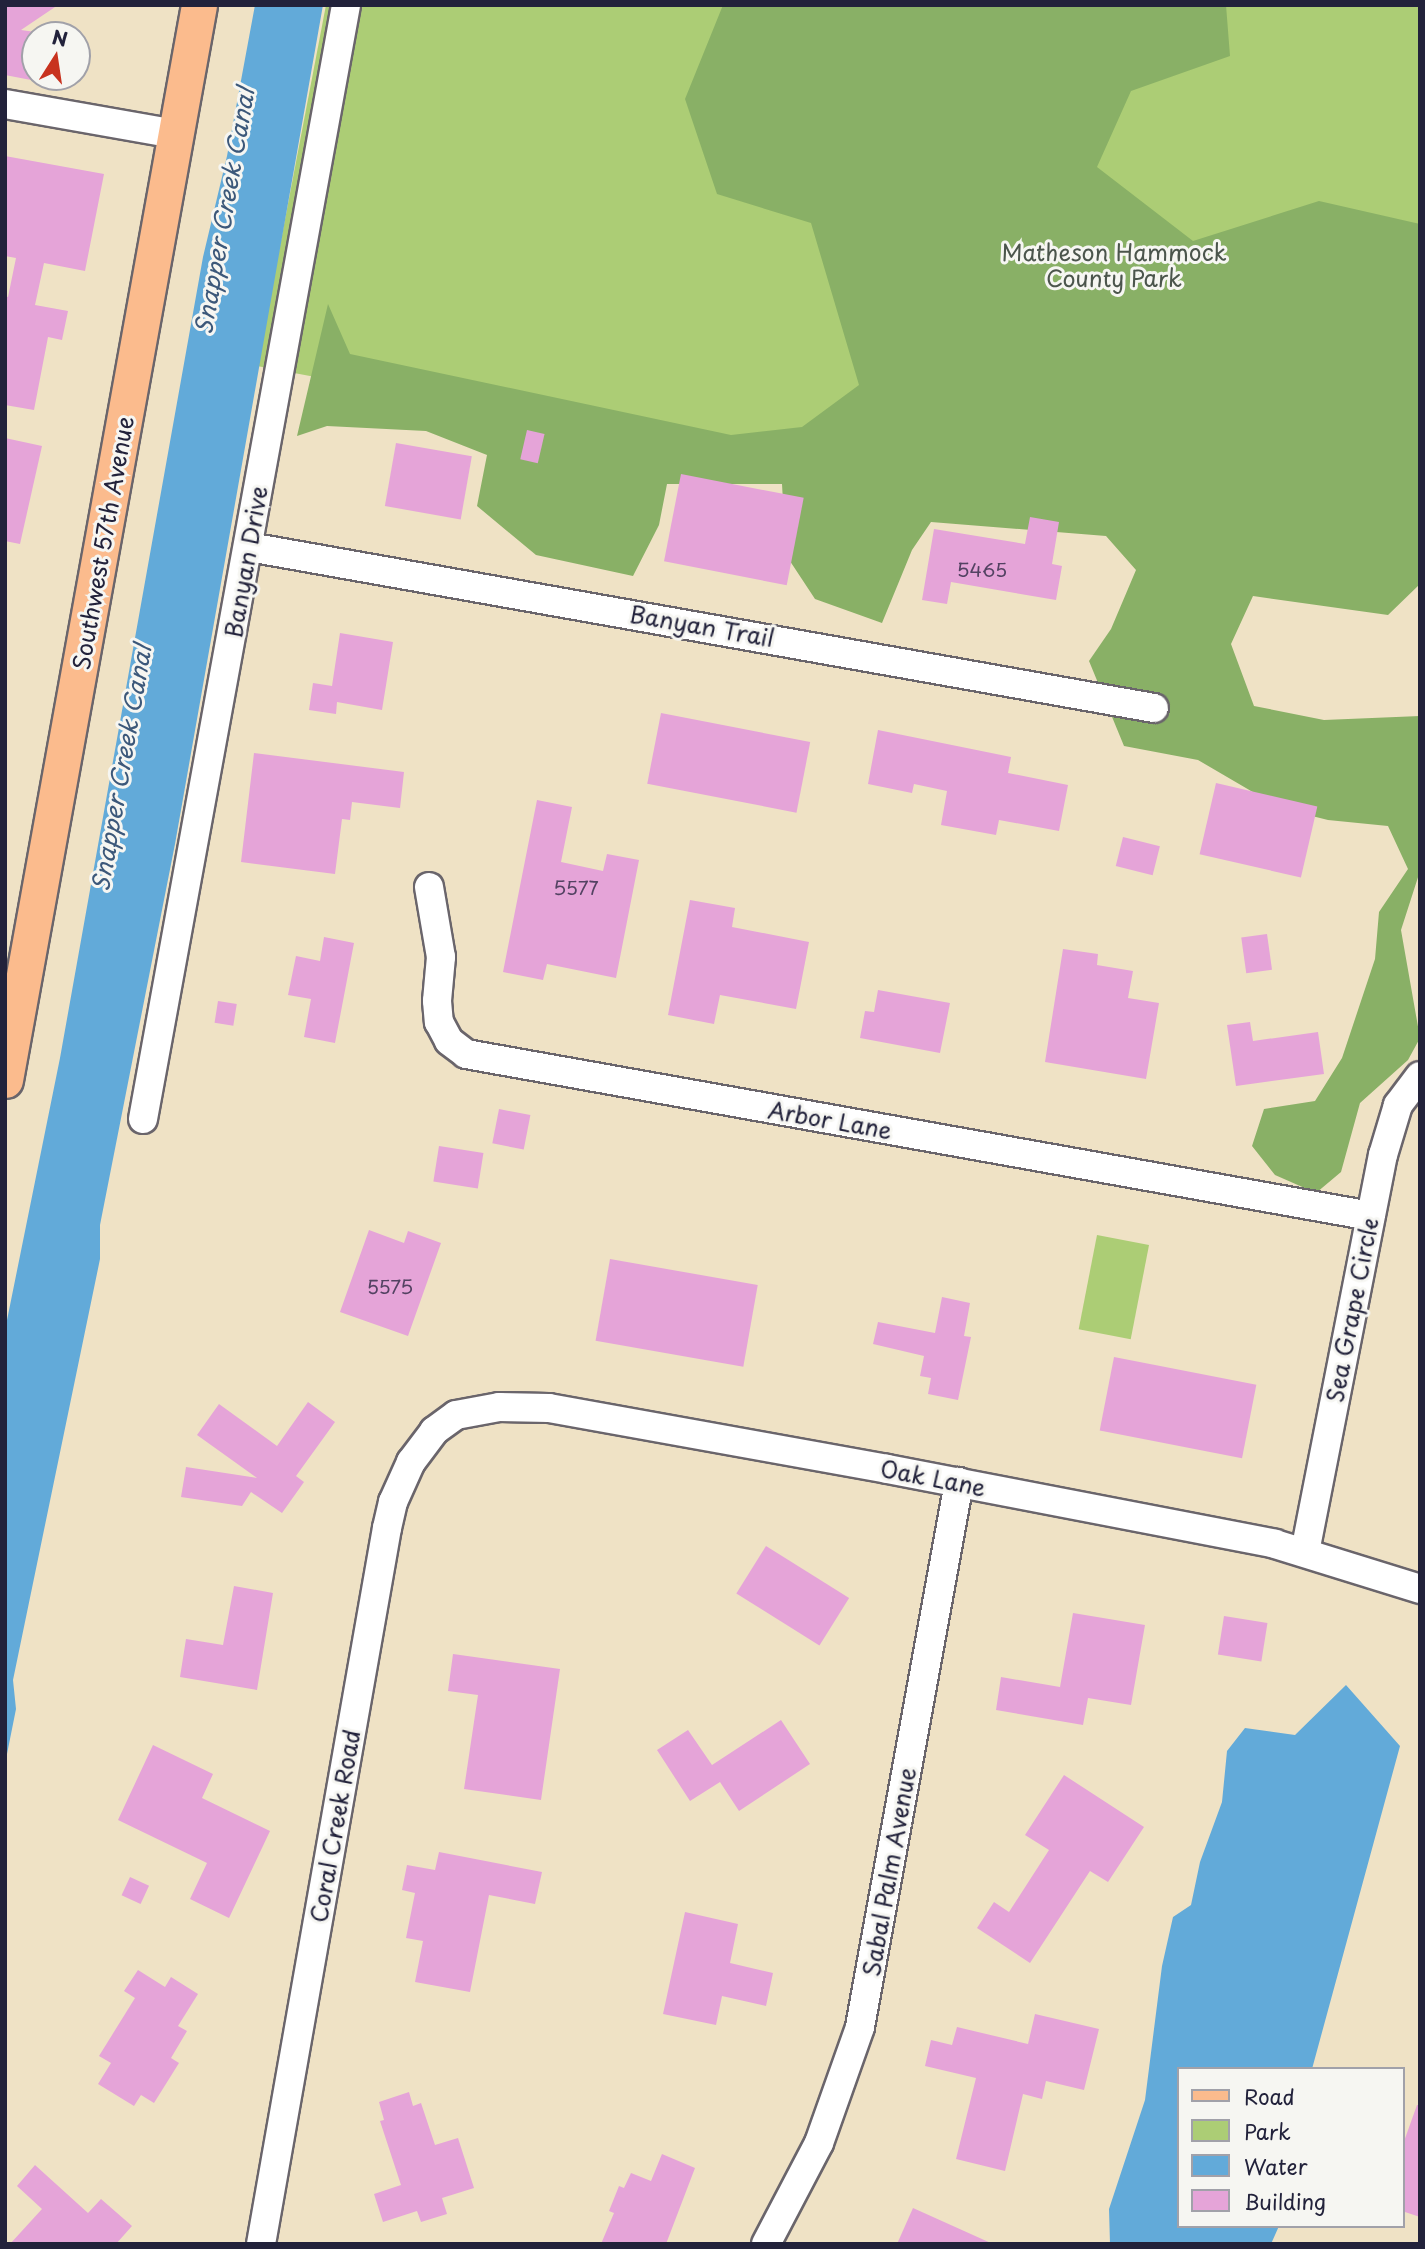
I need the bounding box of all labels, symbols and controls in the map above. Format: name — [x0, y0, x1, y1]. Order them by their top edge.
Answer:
north arrow — [21, 21, 91, 91]
text: N — [50, 22, 70, 53]
water label: Snapper Creek Canal — [188, 85, 260, 337]
park label: Matheson Hammock County Park — [1001, 238, 1227, 292]
street label: Southwest 57th Avenue — [67, 414, 139, 672]
street label: Banyan Drive — [219, 485, 273, 639]
house number: 5465 — [957, 559, 1007, 581]
street label: Banyan Trail — [628, 600, 776, 652]
water label: Snapper Creek Canal — [85, 642, 157, 894]
house number: 5577 — [553, 877, 599, 899]
street label: Arbor Lane — [766, 1096, 894, 1144]
street label: Sea Grape Circle — [1320, 1214, 1384, 1406]
house number: 5575 — [367, 1276, 413, 1298]
street label: Oak Lane — [878, 1454, 988, 1502]
street label: Coral Creek Road — [304, 1726, 366, 1926]
street label: Sabal Palm Avenue — [857, 1765, 921, 1979]
legend — [1176, 2067, 1404, 2228]
text: Road — [1244, 2080, 1295, 2112]
text: Park — [1244, 2115, 1291, 2147]
text: Water — [1244, 2150, 1307, 2182]
text: Building — [1244, 2185, 1326, 2217]

